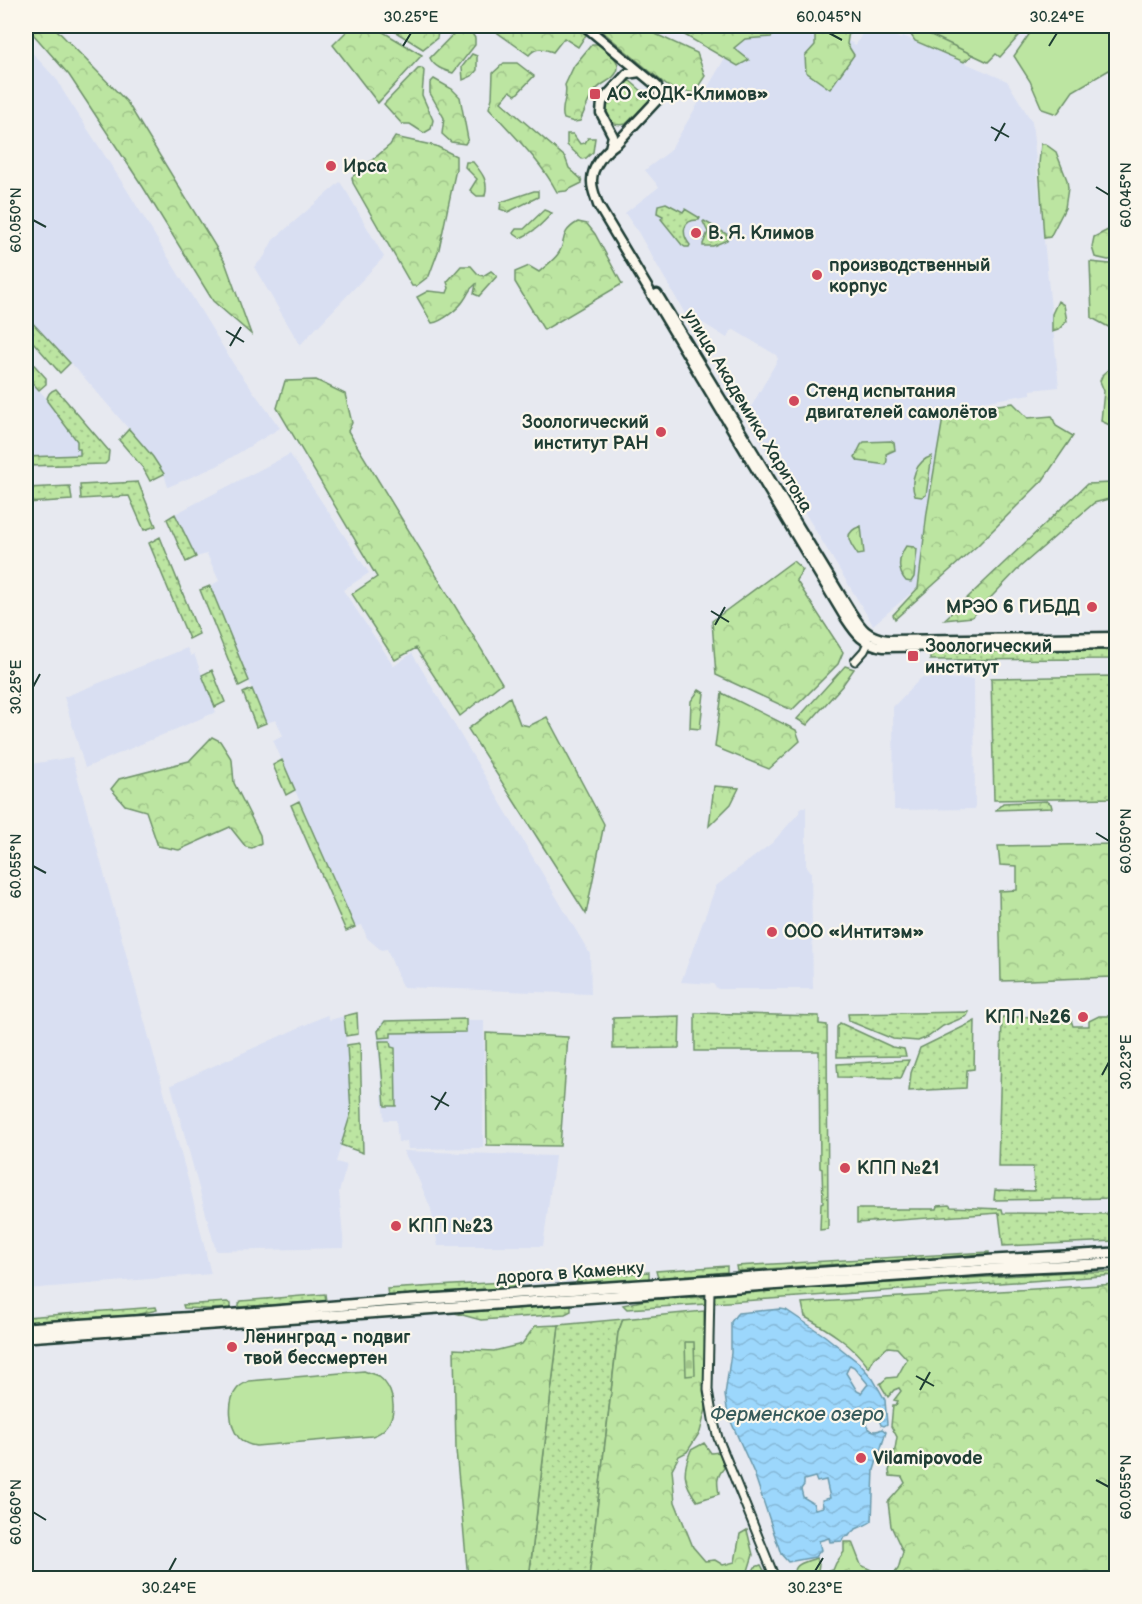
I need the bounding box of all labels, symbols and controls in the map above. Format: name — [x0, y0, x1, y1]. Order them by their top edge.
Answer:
text: 30.25°E — [383, 8, 439, 27]
text: 60.045°N — [796, 8, 862, 27]
text: 30.24°E — [1030, 8, 1085, 27]
place label: АО «ОДК-Климов» — [606, 84, 768, 105]
marker: АО «ОДК-Климов» — [588, 87, 602, 101]
place label: Ирса — [343, 156, 387, 177]
marker: Ирса — [324, 159, 338, 173]
text: 60.045°N — [1117, 162, 1136, 228]
text: 60.050°N — [7, 187, 26, 253]
place label: В. Я. Климов — [708, 223, 814, 244]
marker: В. Я. Климов — [689, 226, 703, 240]
place label: производственный корпус — [829, 255, 990, 297]
marker: производственный корпус — [810, 268, 824, 282]
street label: улица Академика Харитона — [679, 306, 817, 517]
place label: Стенд испытания двигателей самолётов — [805, 381, 998, 423]
marker: Стенд испытания двигателей самолётов — [787, 394, 801, 408]
place label: Зоологический институт РАН — [522, 412, 649, 454]
marker: Зоологический институт РАН — [654, 425, 668, 439]
place label: МРЭО 6 ГИБДД — [946, 597, 1080, 618]
marker: МРЭО 6 ГИБДД — [1085, 600, 1099, 614]
place label: Зоологический институт — [925, 636, 1052, 678]
marker: Зоологический институт — [906, 649, 920, 663]
text: 30.25°E — [7, 659, 26, 715]
text: 60.050°N — [1117, 808, 1136, 874]
text: 60.055°N — [7, 834, 26, 898]
place label: ООО «Интитэм» — [784, 922, 924, 943]
marker: ООО «Интитэм» — [765, 925, 779, 939]
place label: КПП №26 — [985, 1007, 1071, 1028]
marker: КПП №26 — [1076, 1010, 1090, 1024]
text: 30.23°E — [1117, 1034, 1136, 1090]
place label: КПП №21 — [857, 1158, 939, 1179]
marker: КПП №21 — [838, 1161, 852, 1175]
place label: КПП №23 — [408, 1216, 493, 1237]
marker: КПП №23 — [389, 1219, 403, 1233]
street label: дорога в Каменку — [495, 1257, 645, 1289]
place label: Ленинград - подвиг твой бессмертен — [243, 1327, 411, 1369]
marker: Ленинград - подвиг твой бессмертен — [225, 1340, 239, 1354]
water label: Ферменское озеро — [710, 1403, 885, 1427]
place label: Vilamipovode — [873, 1448, 983, 1469]
marker: Vilamipovode — [854, 1451, 868, 1465]
text: 60.055°N — [1117, 1455, 1136, 1519]
text: 60.060°N — [7, 1479, 26, 1545]
text: 30.24°E — [142, 1579, 197, 1598]
text: 30.23°E — [787, 1579, 843, 1598]

